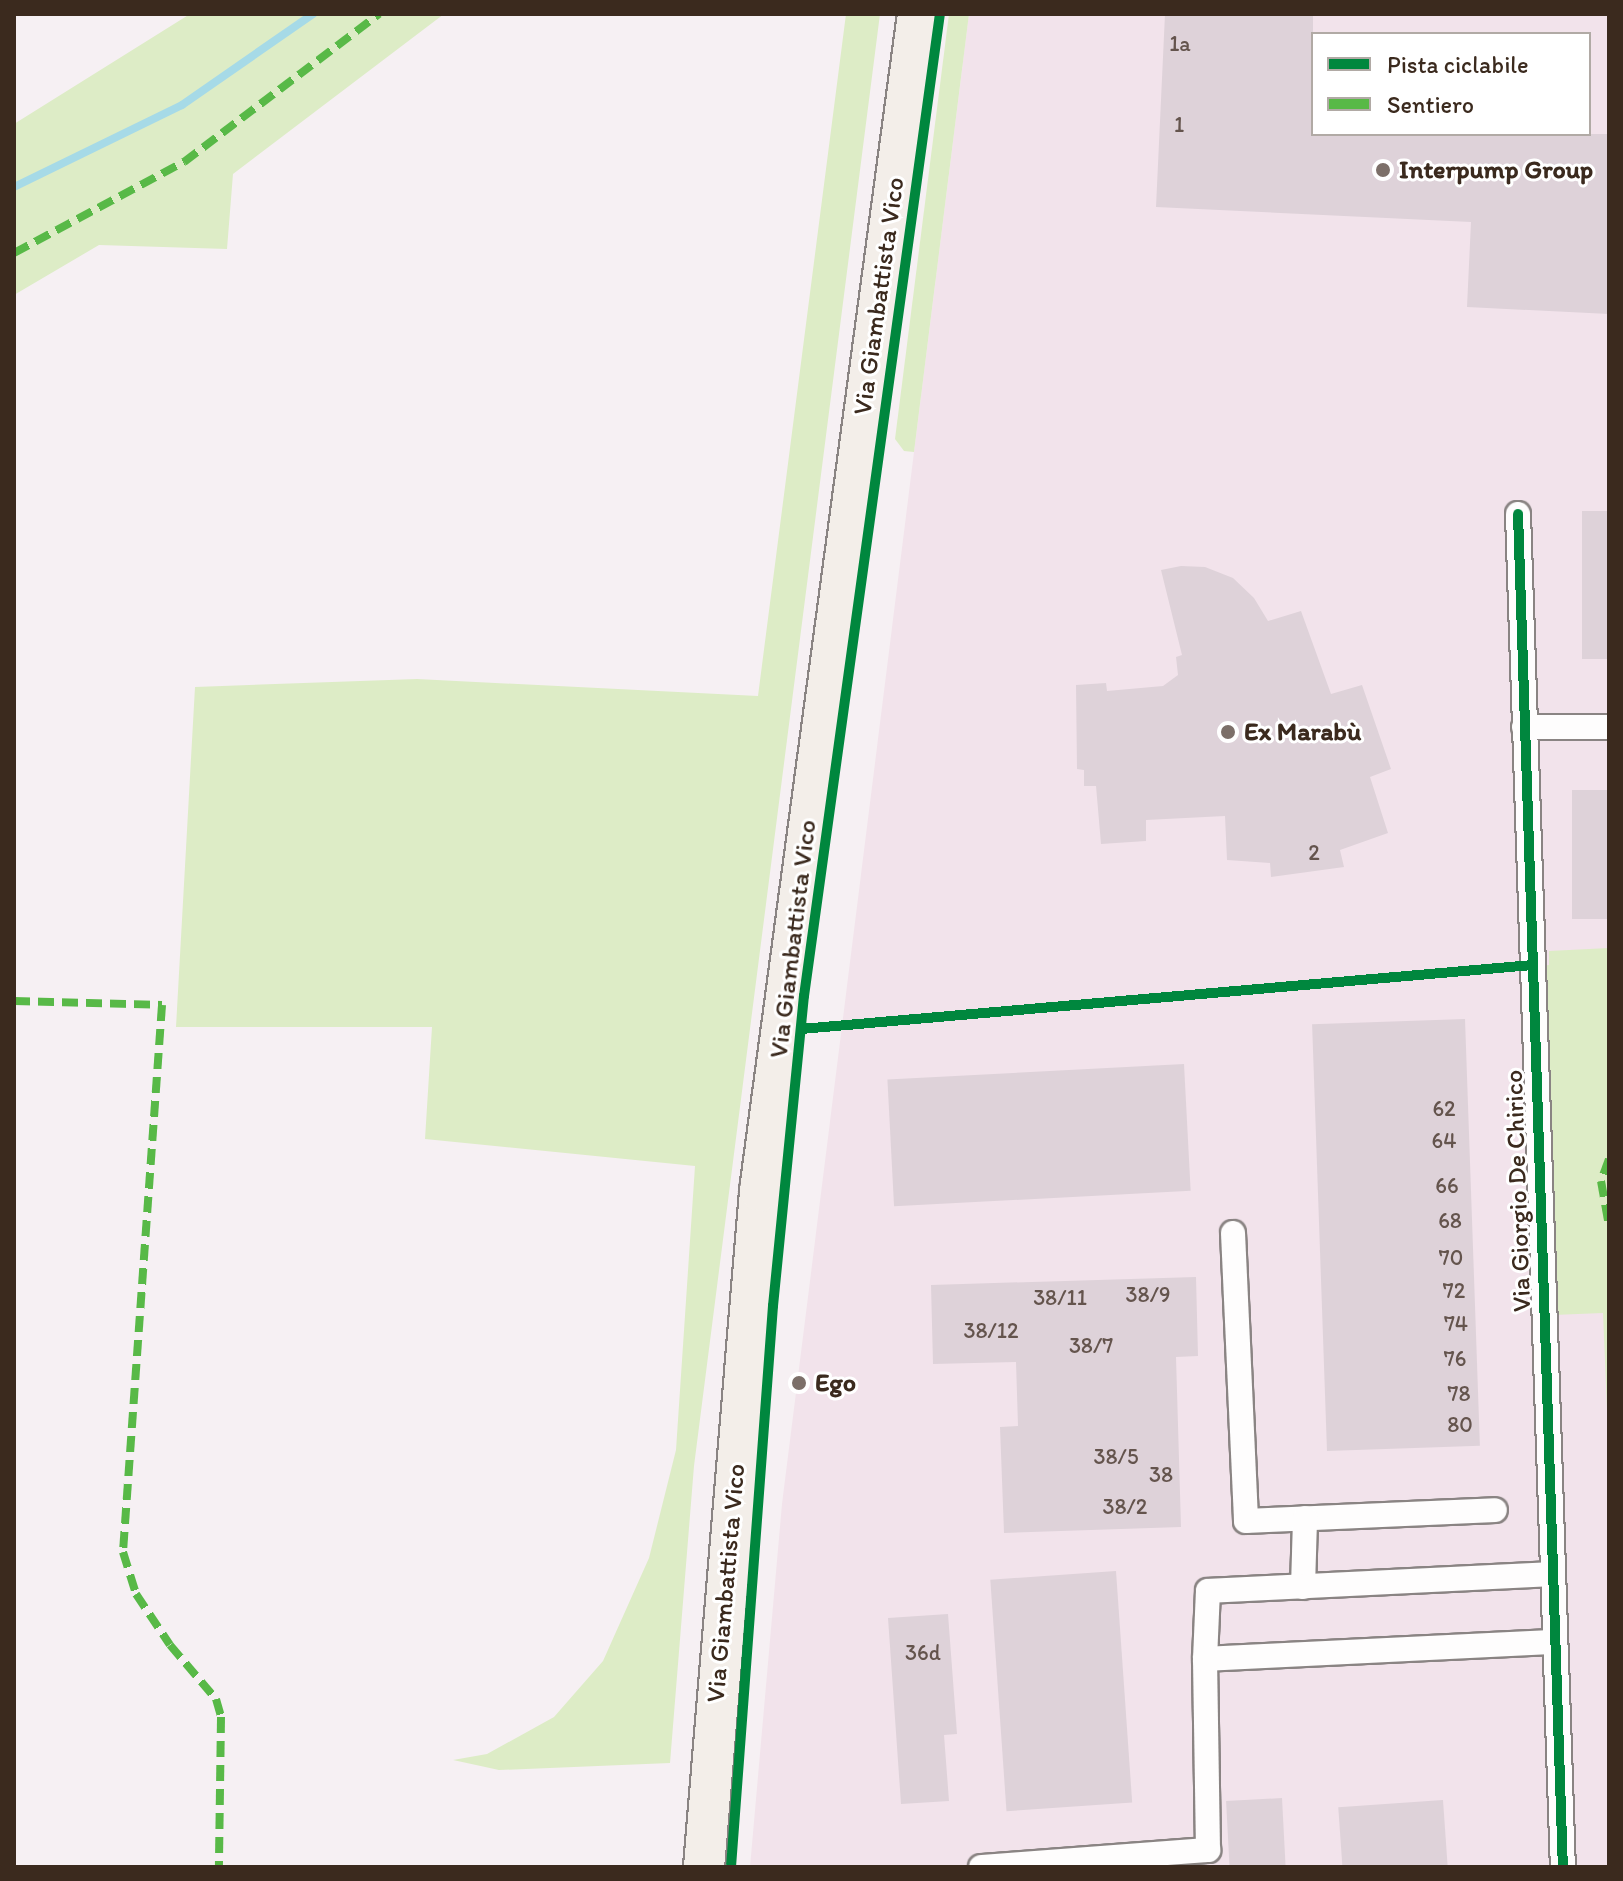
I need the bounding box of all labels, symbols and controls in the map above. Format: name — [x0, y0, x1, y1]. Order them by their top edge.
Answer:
house number: 1a — [1169, 31, 1191, 57]
legend — [1311, 32, 1591, 136]
text: Pista ciclabile — [1387, 50, 1529, 79]
text: Sentiero — [1387, 90, 1474, 119]
house number: 1 — [1174, 112, 1184, 138]
place label: Interpump Group — [1399, 154, 1593, 186]
marker: Interpump Group — [1374, 161, 1392, 179]
street label: Via Giambattista Vico — [847, 175, 911, 417]
place label: Ex Marabù — [1244, 716, 1362, 748]
marker: Ex Marabù — [1219, 723, 1237, 741]
street label: Via Giambattista Vico — [763, 818, 823, 1060]
house number: 2 — [1308, 840, 1320, 866]
street label: Via Giorgio De Chirico — [1498, 1069, 1538, 1313]
house number: 62 — [1432, 1096, 1456, 1122]
house number: 64 — [1432, 1128, 1456, 1154]
house number: 66 — [1435, 1173, 1459, 1199]
house number: 68 — [1438, 1208, 1462, 1234]
house number: 70 — [1439, 1245, 1463, 1271]
house number: 72 — [1443, 1278, 1465, 1304]
house number: 38/9 — [1126, 1282, 1170, 1308]
house number: 38/11 — [1033, 1285, 1087, 1311]
house number: 74 — [1444, 1311, 1468, 1337]
house number: 38/12 — [963, 1318, 1019, 1344]
house number: 38/7 — [1069, 1333, 1113, 1359]
house number: 76 — [1444, 1346, 1466, 1372]
place label: Ego — [815, 1367, 856, 1399]
marker: Ego — [790, 1374, 808, 1392]
house number: 78 — [1448, 1381, 1470, 1407]
house number: 80 — [1447, 1412, 1473, 1438]
house number: 38/5 — [1094, 1444, 1138, 1470]
street label: Via Giambattista Vico — [700, 1462, 752, 1704]
house number: 38 — [1149, 1462, 1173, 1488]
house number: 38/2 — [1103, 1494, 1147, 1520]
house number: 36d — [905, 1640, 941, 1666]

